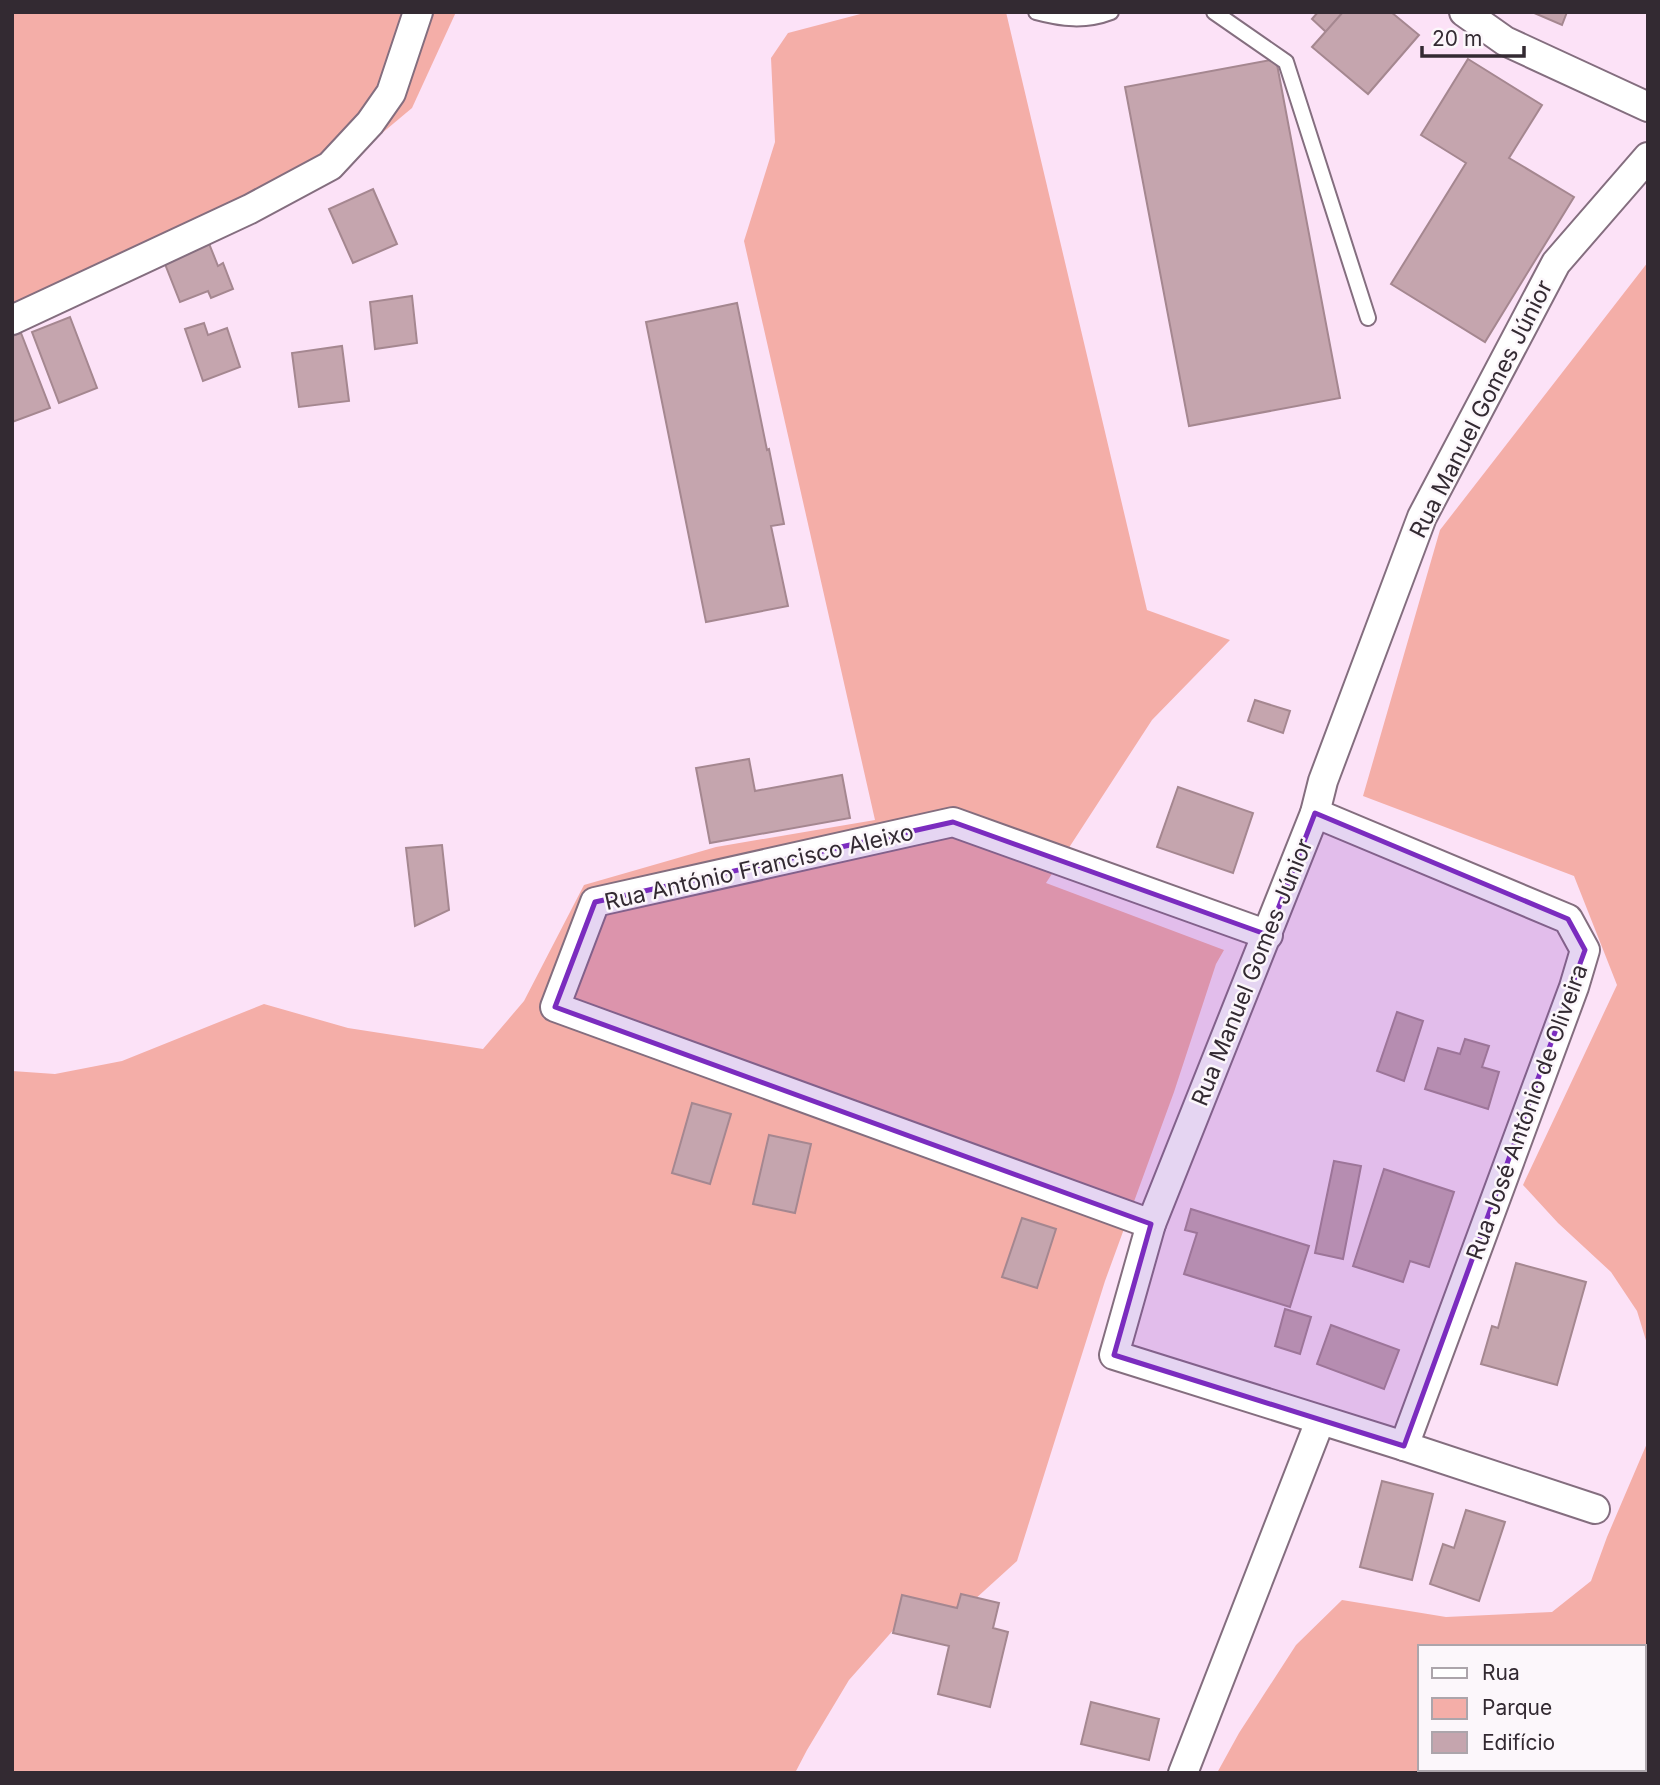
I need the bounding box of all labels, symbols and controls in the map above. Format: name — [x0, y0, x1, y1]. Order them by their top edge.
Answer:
scale bar — [1422, 14, 1524, 58]
text: 20 m — [1432, 26, 1482, 51]
street label: Rua Manuel Gomes Júnior — [1404, 275, 1558, 543]
street label: Rua António Francisco Aleixo — [602, 818, 916, 916]
street label: Rua Manuel Gomes Júnior — [1186, 834, 1319, 1110]
street label: Rua José António de Oliveira — [1460, 960, 1594, 1264]
legend — [1418, 1645, 1646, 1771]
text: Rua — [1482, 1660, 1520, 1685]
text: Parque — [1482, 1695, 1552, 1720]
text: Edifício — [1482, 1730, 1555, 1755]

